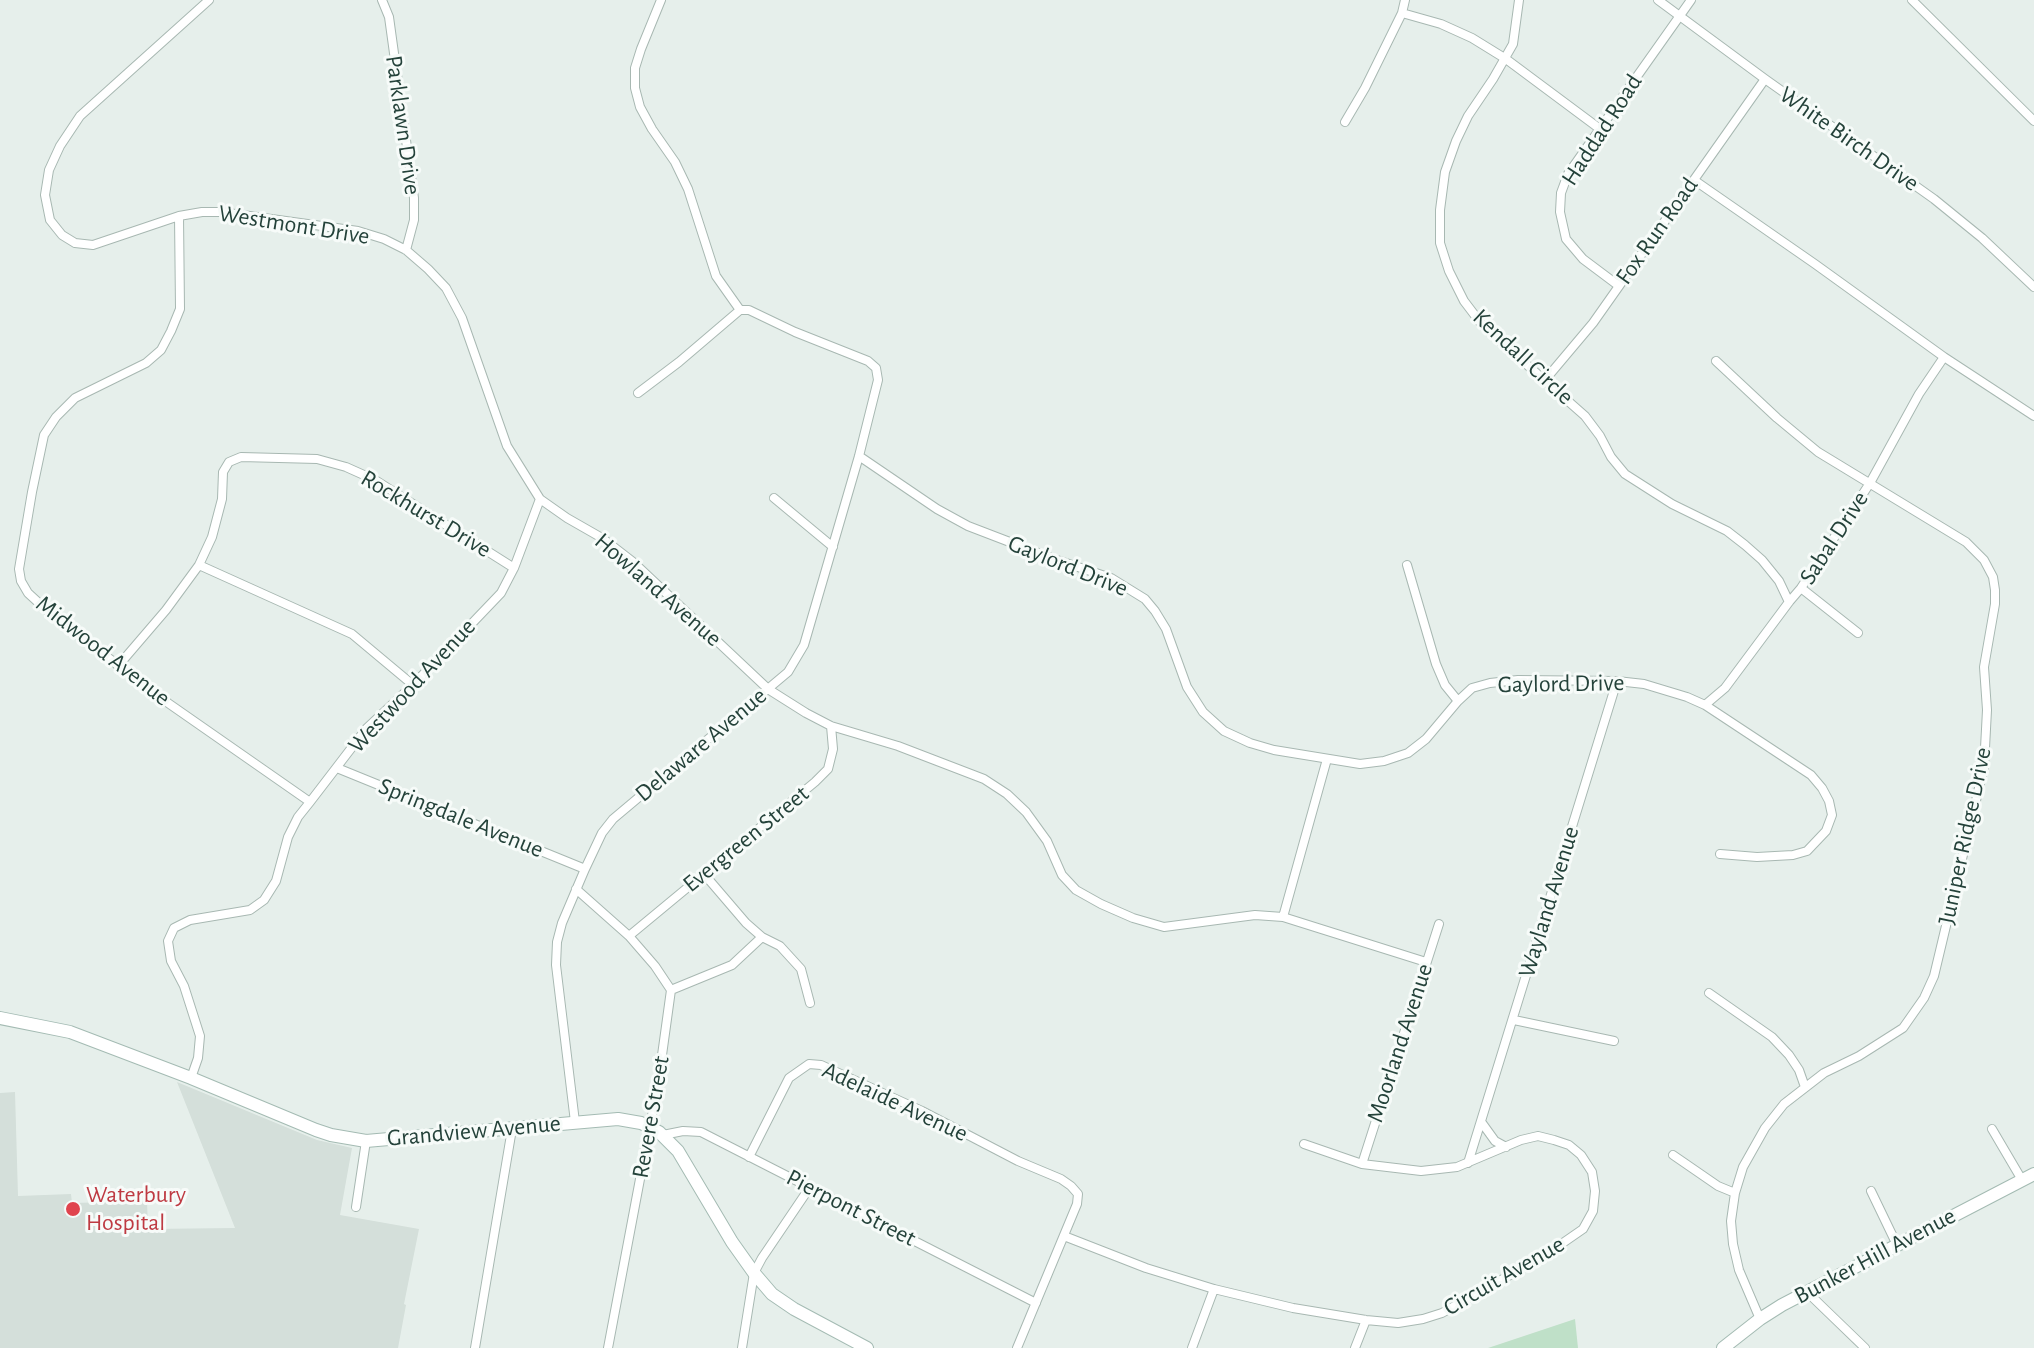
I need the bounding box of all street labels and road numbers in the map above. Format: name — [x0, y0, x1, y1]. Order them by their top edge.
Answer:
street label: Parklawn Drive — [379, 53, 427, 197]
street label: Haddad Road — [1555, 69, 1649, 191]
street label: White Birch Drive — [1774, 80, 1924, 198]
street label: Fox Run Road — [1610, 172, 1704, 290]
street label: Westmont Drive — [216, 199, 372, 251]
street label: Kendall Circle — [1467, 303, 1579, 411]
street label: Rockhurst Drive — [356, 464, 496, 564]
street label: Sabal Drive — [1793, 486, 1875, 590]
street label: Howland Avenue — [589, 527, 727, 653]
street label: Gaylord Drive — [1004, 529, 1132, 603]
street label: Midwood Avenue — [30, 590, 176, 712]
street label: Westwood Avenue — [342, 613, 482, 759]
street label: Gaylord Drive — [1497, 668, 1625, 700]
street label: Delaware Avenue — [629, 682, 773, 808]
street label: Juniper Ridge Drive — [1932, 745, 1998, 927]
street label: Springdale Avenue — [374, 772, 548, 864]
street label: Evergreen Street — [677, 779, 815, 899]
street label: Wayland Avenue — [1512, 823, 1586, 981]
street label: Moorland Avenue — [1361, 960, 1439, 1126]
street label: Revere Street — [626, 1054, 676, 1180]
street label: Adelaide Avenue — [818, 1056, 972, 1148]
street label: Grandview Avenue — [386, 1109, 562, 1153]
street label: Pierpont Street — [781, 1163, 921, 1253]
street label: Bunker Hill Avenue — [1789, 1201, 1961, 1311]
street label: Circuit Avenue — [1438, 1230, 1570, 1322]

